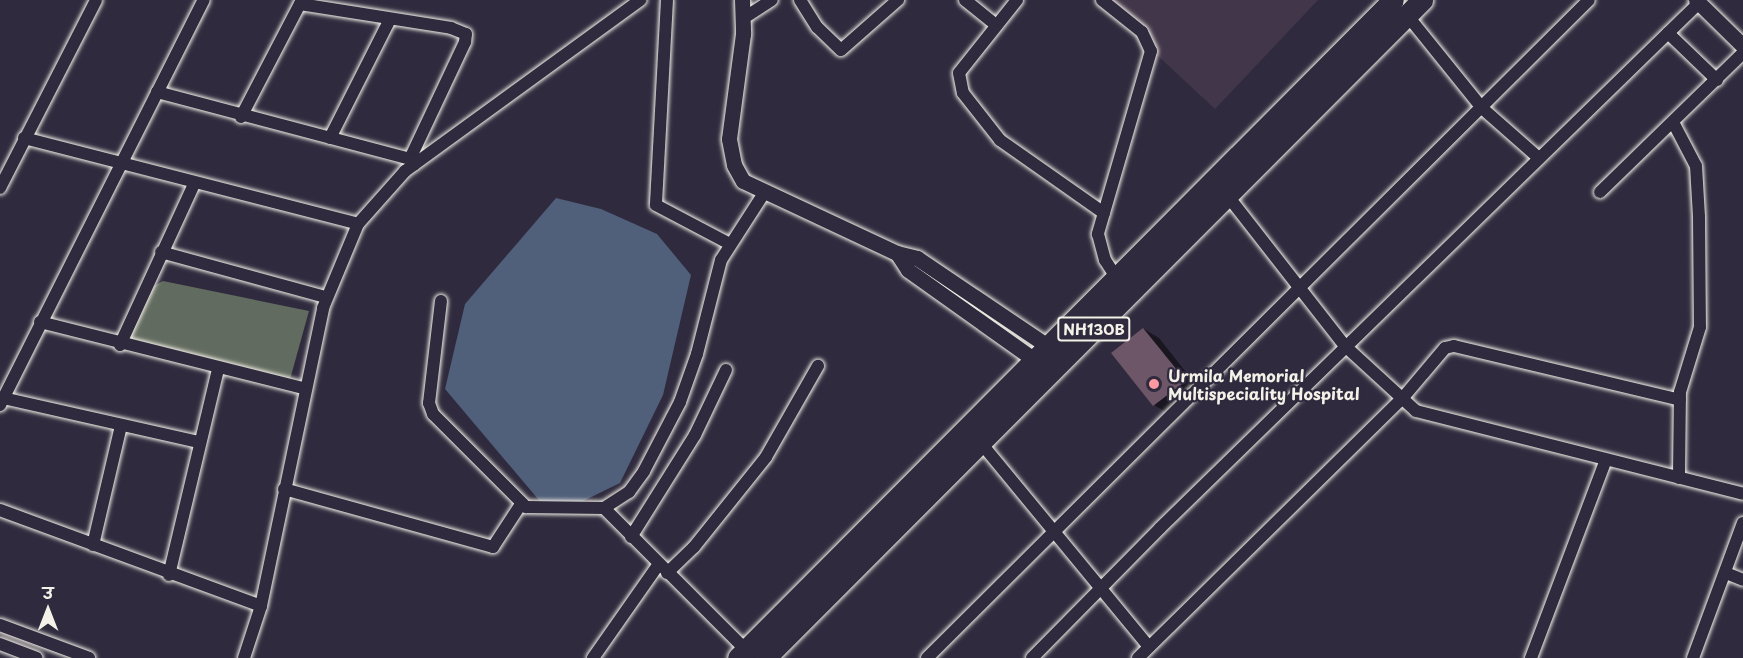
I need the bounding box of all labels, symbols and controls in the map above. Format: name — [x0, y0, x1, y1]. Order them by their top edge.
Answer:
road number: NH130B — [1056, 317, 1132, 341]
place label: Urmila Memorial Multispeciality Hospital — [1168, 365, 1360, 403]
marker: Urmila Memorial Multispeciality Hospital — [1145, 375, 1163, 393]
north arrow — [18, 580, 78, 640]
text: उ — [43, 580, 53, 604]

